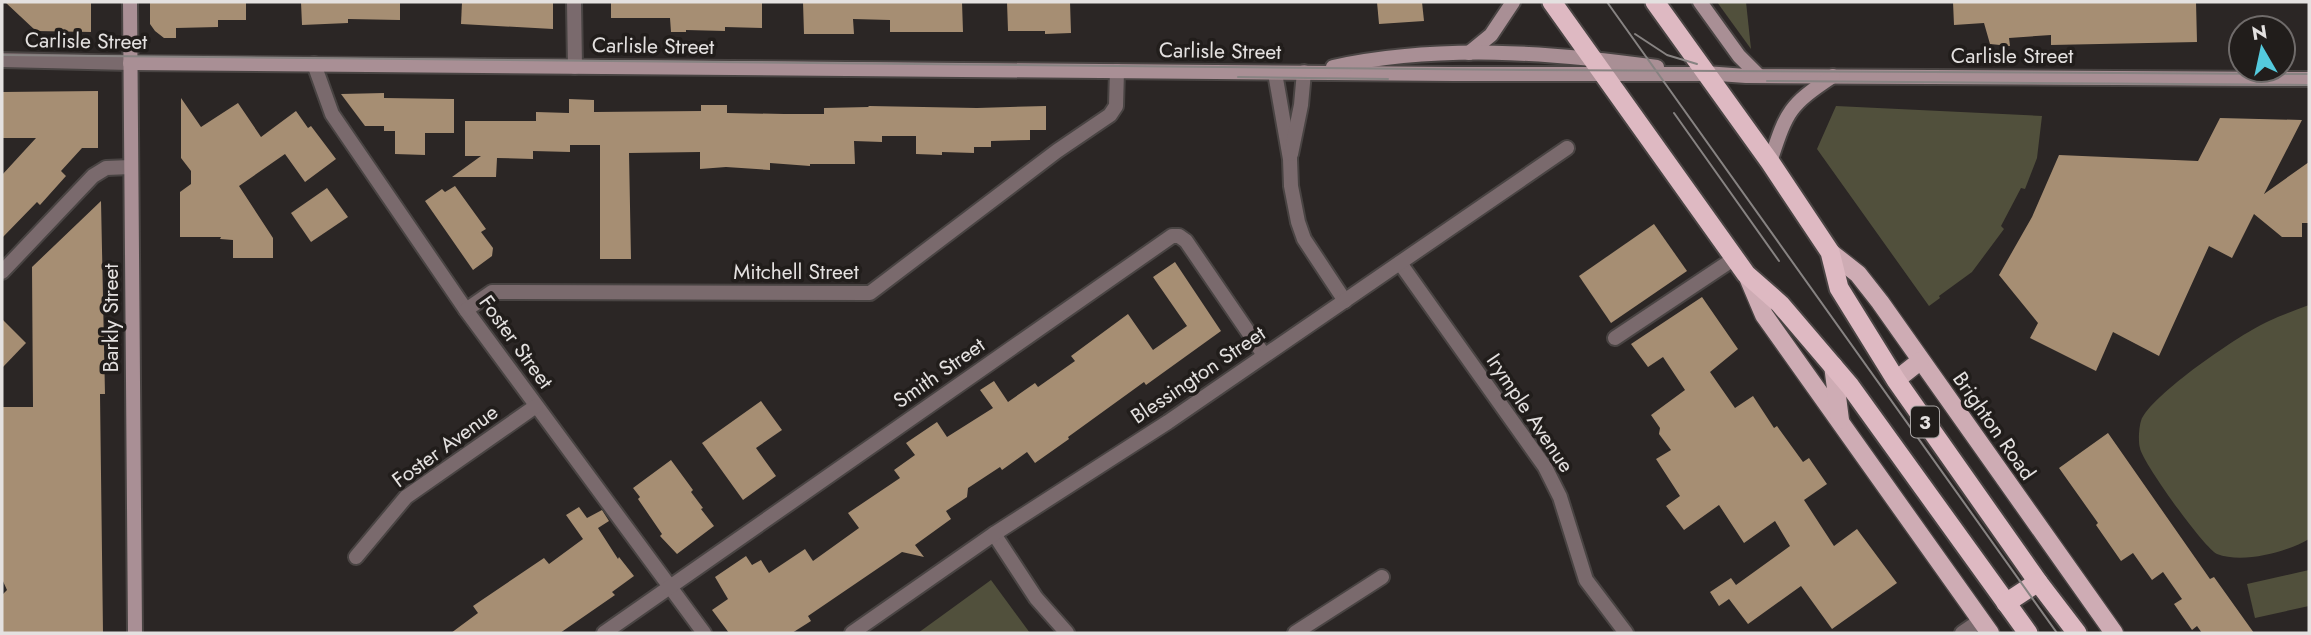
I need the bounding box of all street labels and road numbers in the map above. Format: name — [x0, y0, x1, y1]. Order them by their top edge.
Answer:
street label: Carlisle Street — [24, 25, 148, 57]
street label: Carlisle Street — [591, 30, 715, 62]
street label: Carlisle Street — [1158, 35, 1282, 67]
street label: Carlisle Street — [1951, 41, 2073, 71]
street label: Mitchell Street — [733, 257, 859, 287]
street label: Barkly Street — [96, 264, 126, 372]
street label: Foster Street — [472, 289, 560, 395]
street label: Blessington Street — [1125, 319, 1271, 431]
street label: Smith Street — [887, 330, 991, 416]
street label: Irymple Avenue — [1479, 347, 1581, 479]
street label: Brighton Road — [1945, 366, 2043, 486]
street label: Foster Avenue — [386, 397, 504, 495]
road number: 3 — [1911, 406, 1939, 438]

